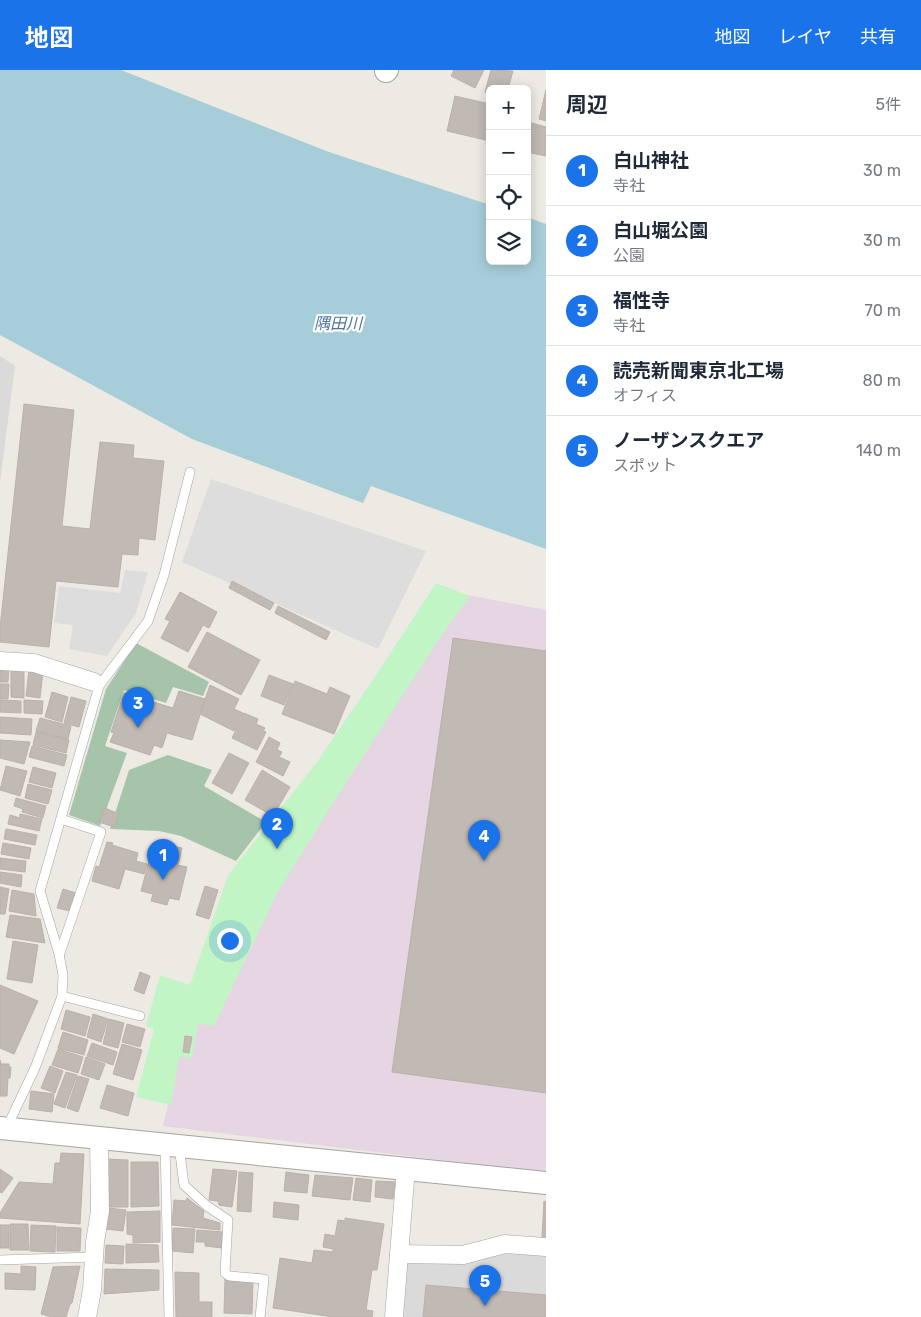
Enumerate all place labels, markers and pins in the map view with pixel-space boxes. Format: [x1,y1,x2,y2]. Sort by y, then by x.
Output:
pin: 3 [122,687,154,728]
pin: 2 [261,808,293,849]
pin: 4 [468,820,500,861]
pin: 1 [147,839,179,880]
pin: 5 [469,1265,501,1306]

